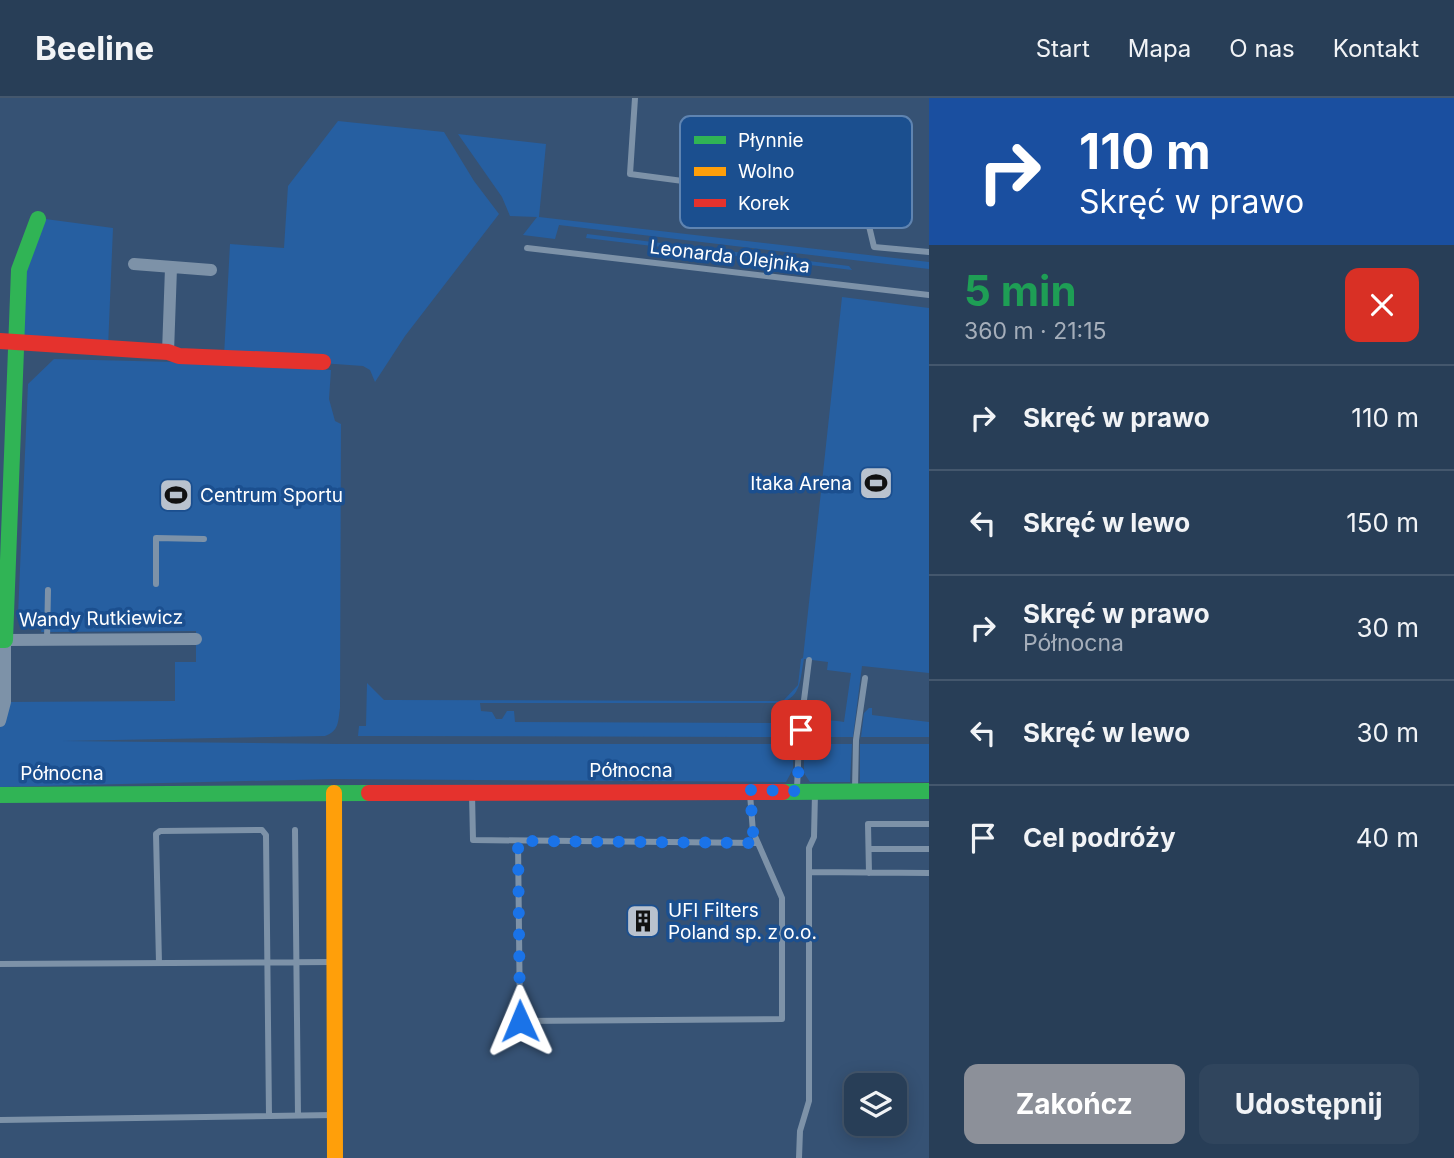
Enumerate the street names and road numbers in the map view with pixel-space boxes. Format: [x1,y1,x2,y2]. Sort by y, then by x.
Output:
street label: Leonarda Olejnika [648,235,811,278]
street label: Wandy Rutkiewicz [19,606,183,631]
street label: Północna [589,759,673,782]
street label: Północna [20,762,104,785]

